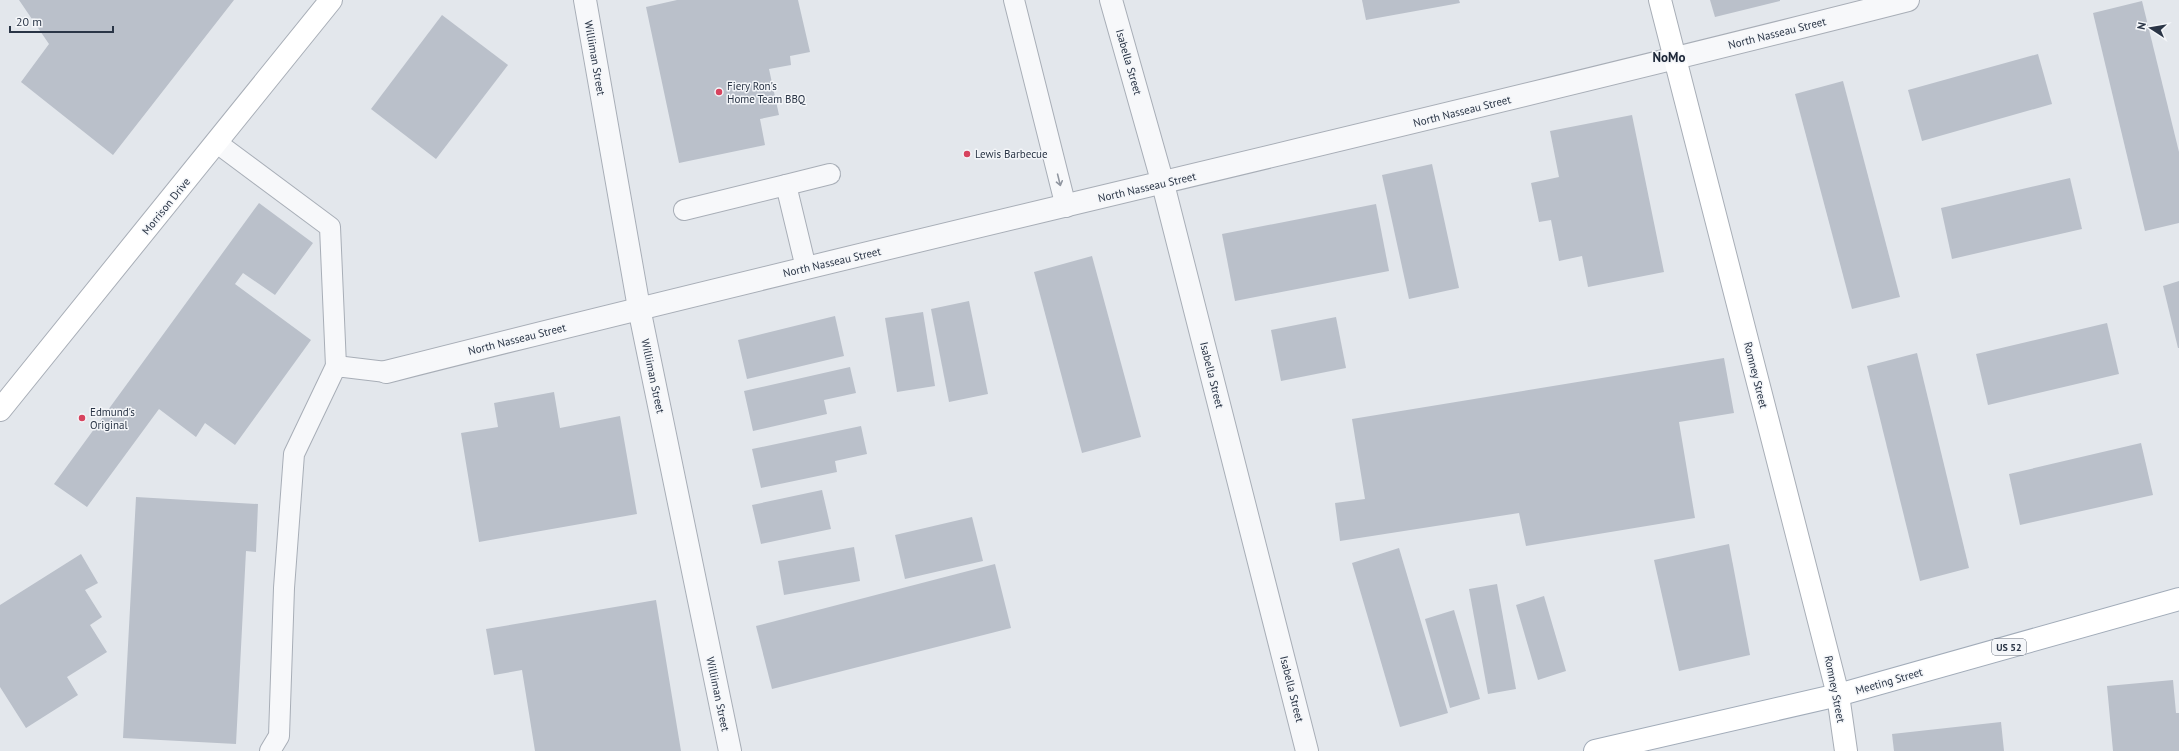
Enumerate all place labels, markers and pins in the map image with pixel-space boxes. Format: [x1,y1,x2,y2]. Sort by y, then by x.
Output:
place label: Fiery Ron's Home Team BBQ [727,79,806,106]
marker: Fiery Ron's Home Team BBQ [714,87,724,97]
place label: Lewis Barbecue [975,147,1048,161]
marker: Lewis Barbecue [962,149,972,159]
place label: Edmund's Original [90,405,135,432]
marker: Edmund's Original [77,413,87,423]

